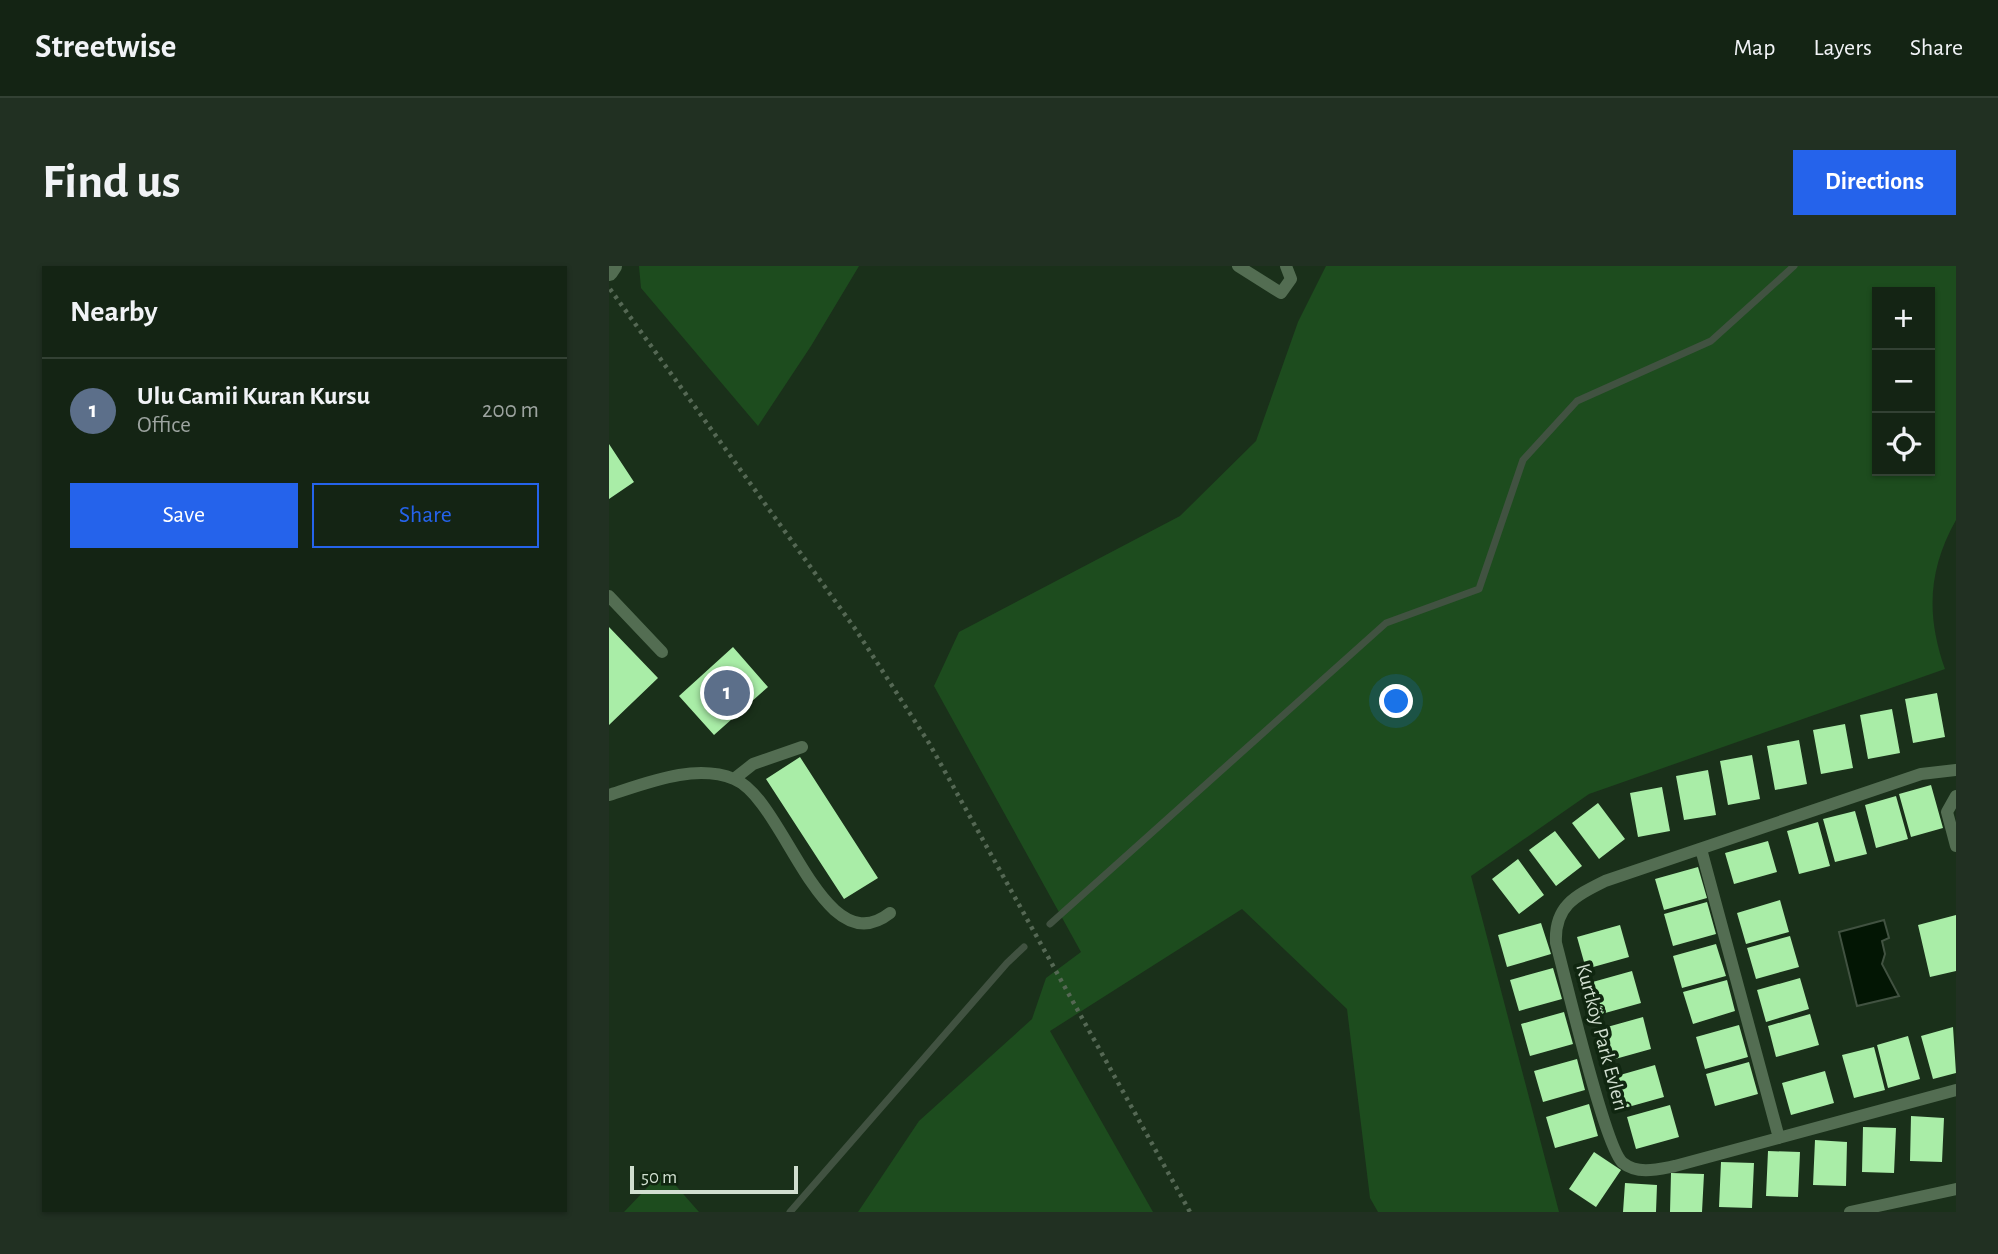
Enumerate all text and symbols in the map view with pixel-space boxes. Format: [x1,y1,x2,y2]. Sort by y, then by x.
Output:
text: Streetwise [35,31,176,64]
text: Map [1733,36,1775,60]
text: Layers [1813,36,1872,60]
text: Share [1910,36,1963,60]
button: Directions [1793,150,1956,215]
text: Find us [42,158,181,207]
map controls [1872,287,1935,476]
button: + [1872,287,1935,350]
text: Nearby [70,297,158,327]
button: − [1872,350,1935,413]
text: Ulu Camii Kuran Kursu [137,383,370,409]
text: 1 [89,399,97,422]
text: 200 m [482,399,539,422]
button: locate [1872,413,1935,476]
text: Office [137,414,191,437]
button: Save [70,483,298,548]
button: Share [312,483,539,548]
pin: 1 [704,667,750,719]
your location [1379,684,1413,718]
street label: Kurtköy Park Evleri [1572,961,1632,1113]
scale bar [630,1163,798,1195]
text: 50 m [641,1168,677,1187]

